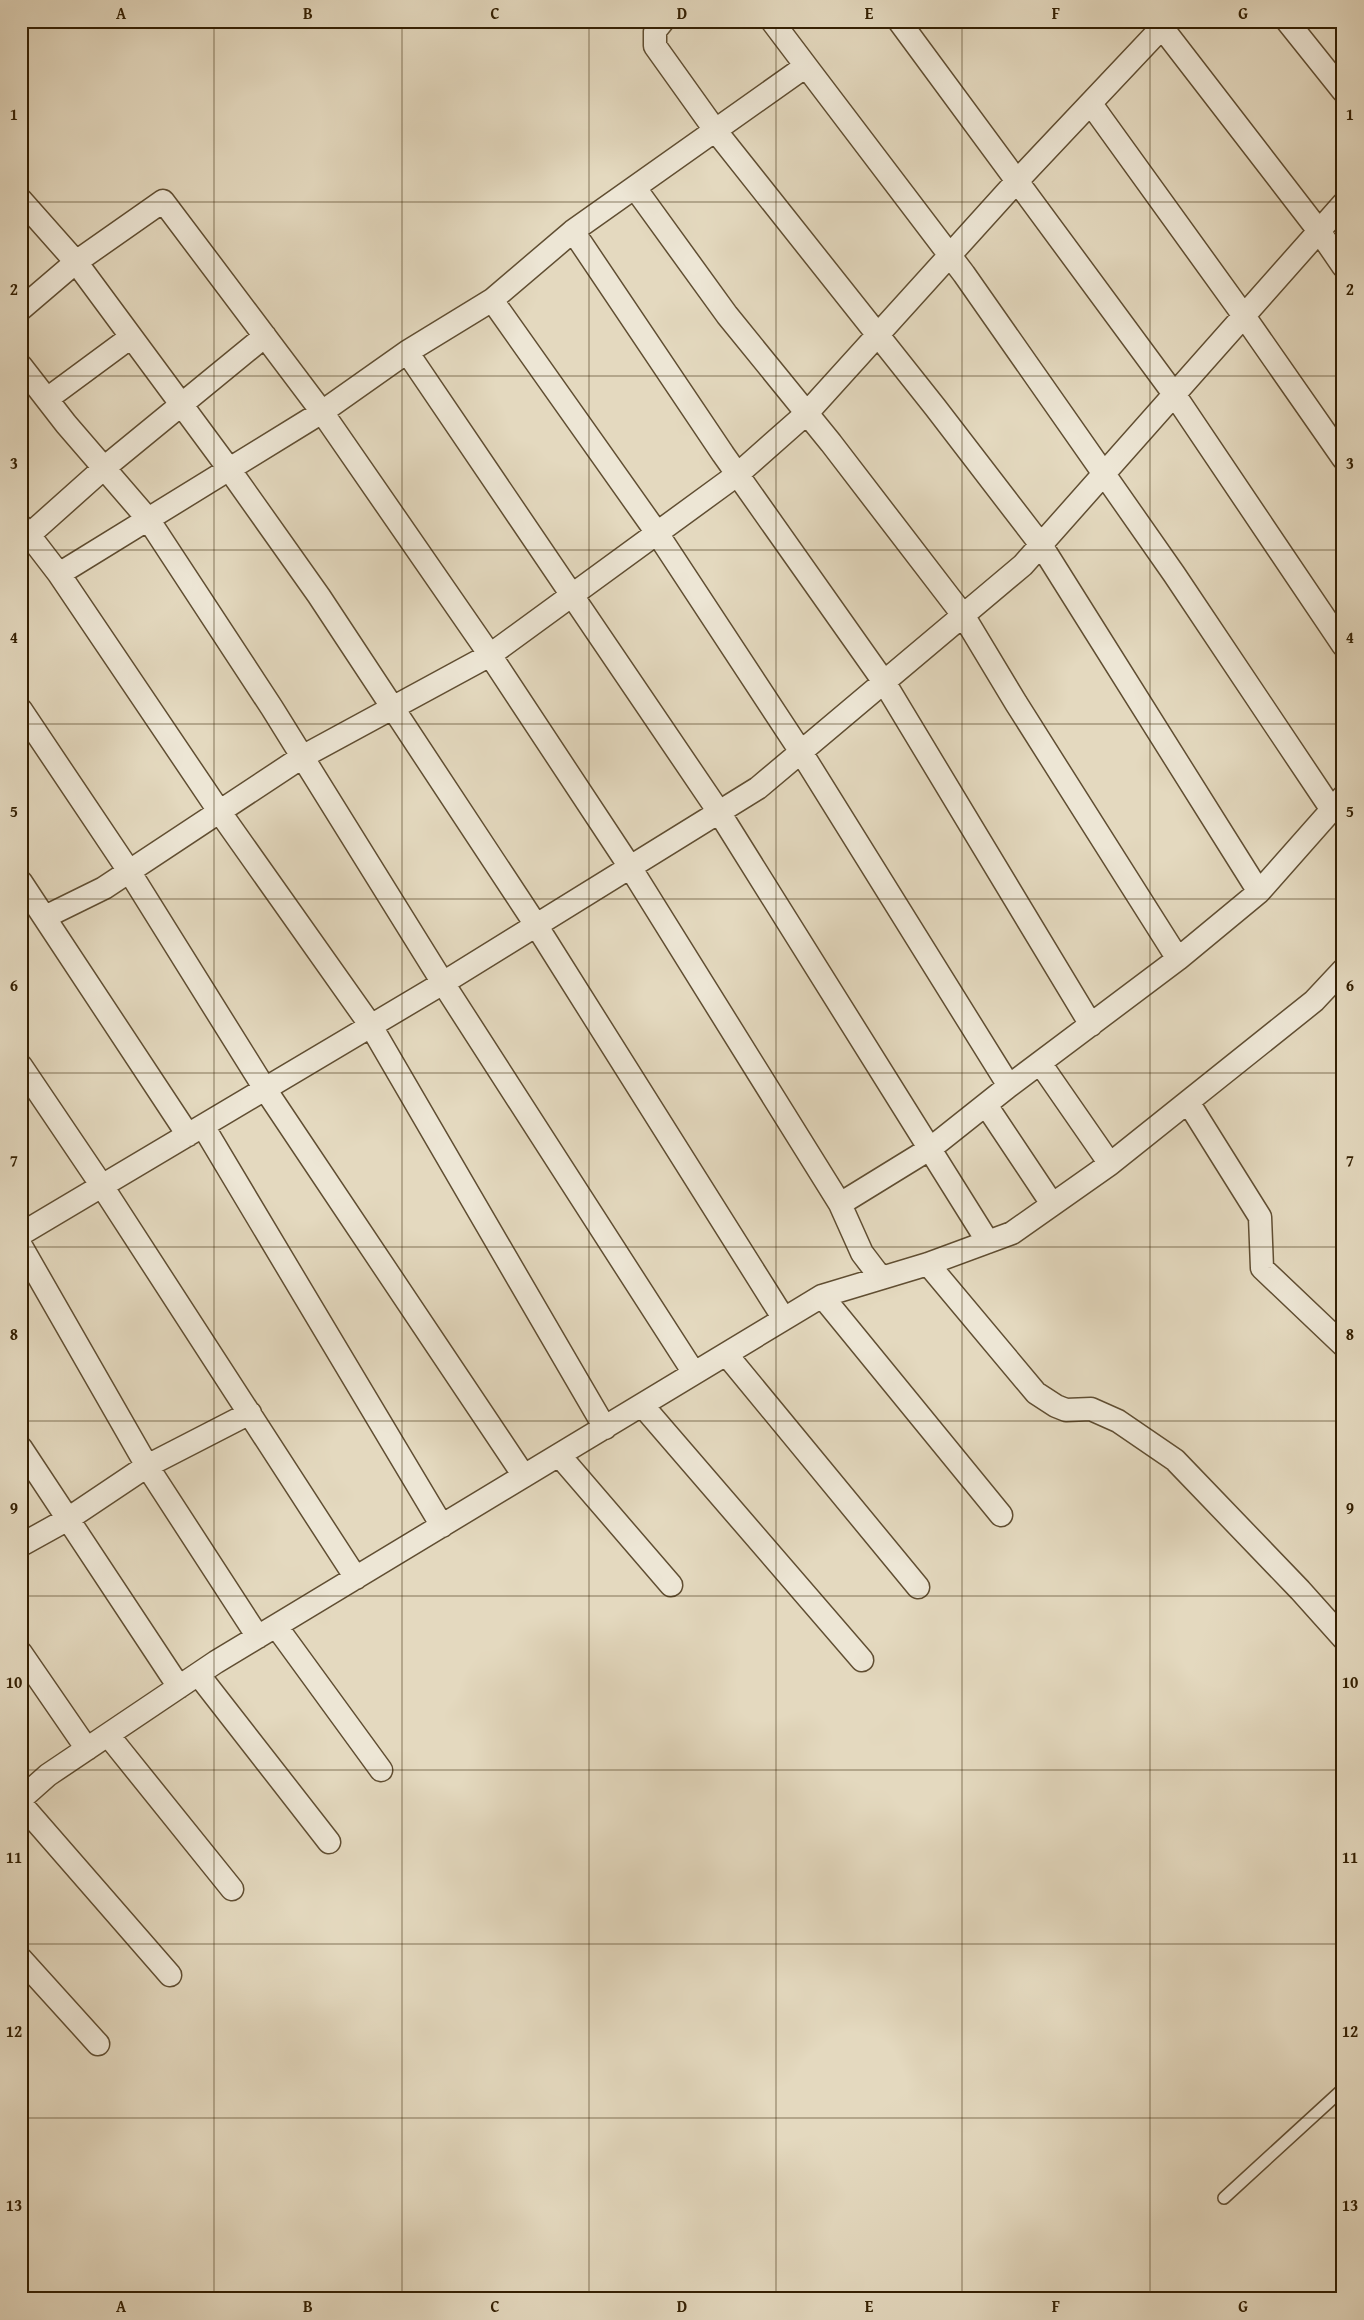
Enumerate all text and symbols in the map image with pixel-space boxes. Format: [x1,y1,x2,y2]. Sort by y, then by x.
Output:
text: A [116,1,127,25]
text: B [303,1,313,25]
text: C [490,1,500,25]
text: D [677,1,687,25]
text: E [865,1,874,25]
text: F [1052,1,1060,25]
text: G [1238,1,1248,25]
text: 1 [10,102,18,126]
text: 1 [1346,102,1354,126]
text: 2 [10,277,18,301]
text: 2 [1346,277,1354,301]
text: 3 [10,451,18,475]
text: 3 [1346,451,1354,475]
text: 4 [10,625,18,649]
text: 4 [1346,625,1354,649]
text: 5 [10,799,18,823]
text: 5 [1346,799,1354,823]
text: 6 [10,973,18,997]
text: 6 [1346,973,1354,997]
text: 7 [10,1148,18,1172]
text: 7 [1346,1148,1354,1172]
text: 8 [10,1322,18,1346]
text: 8 [1346,1322,1354,1346]
text: 9 [10,1496,18,1520]
text: 9 [1346,1496,1354,1520]
text: 10 [6,1670,22,1694]
text: 10 [1342,1670,1358,1694]
text: 11 [6,1845,22,1869]
text: 11 [1342,1845,1358,1869]
text: 12 [6,2019,22,2043]
text: 12 [1342,2019,1358,2043]
text: 13 [6,2193,22,2217]
text: 13 [1342,2193,1358,2217]
text: A [116,2294,127,2318]
text: B [303,2294,313,2318]
text: C [490,2294,500,2318]
text: D [677,2294,687,2318]
text: E [865,2294,874,2318]
text: F [1052,2294,1060,2318]
text: G [1238,2294,1248,2318]

